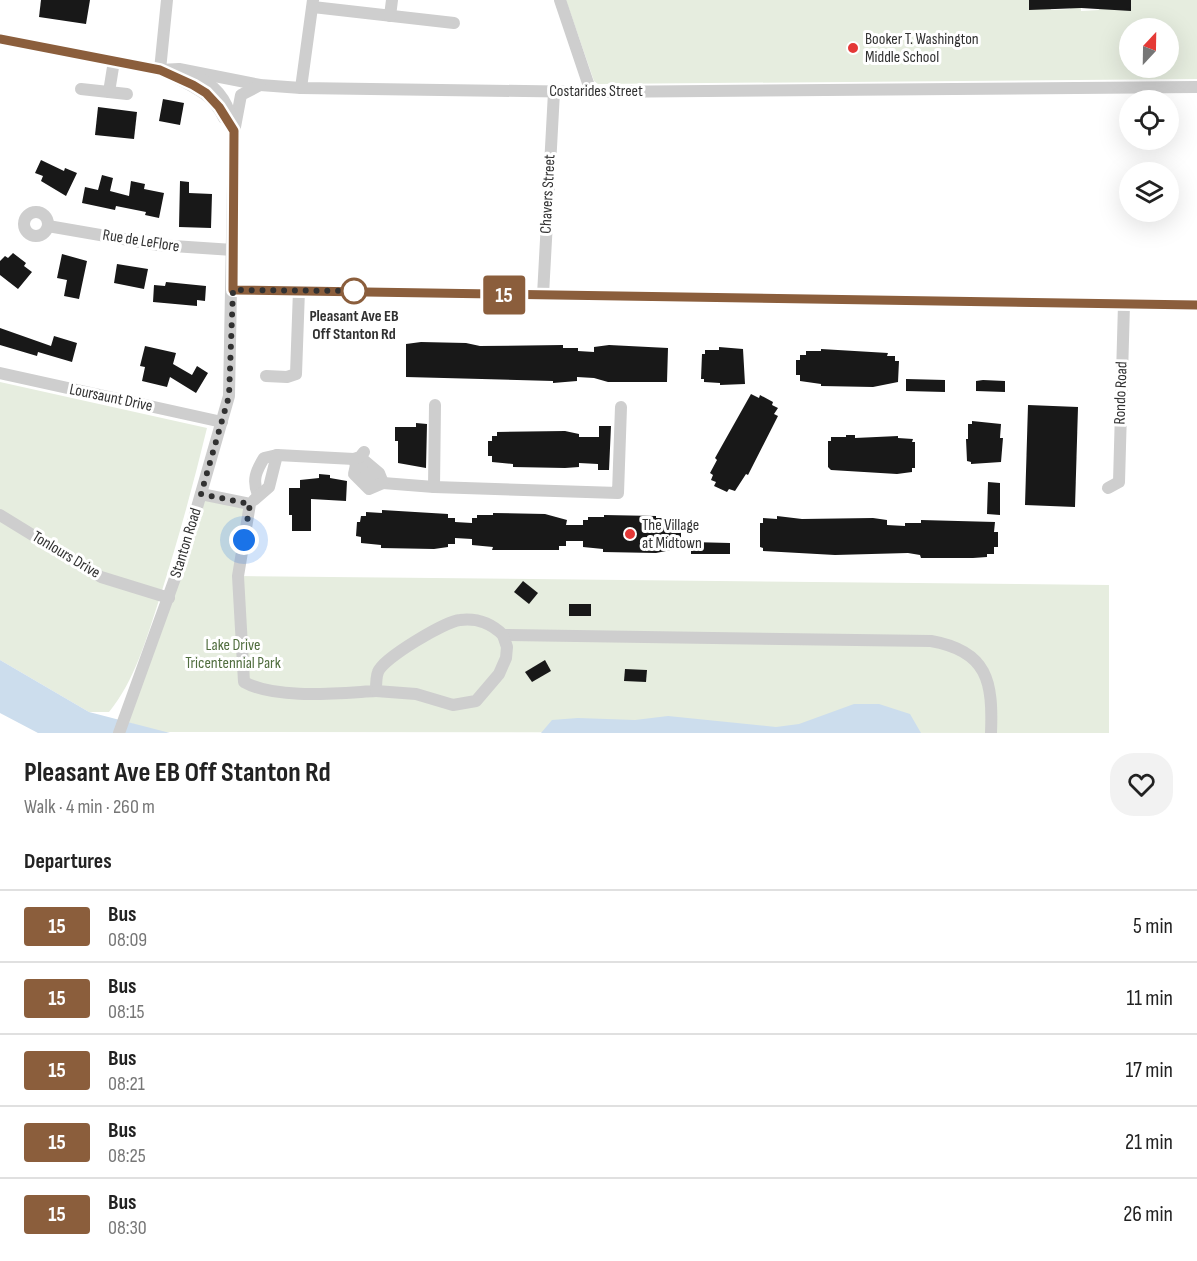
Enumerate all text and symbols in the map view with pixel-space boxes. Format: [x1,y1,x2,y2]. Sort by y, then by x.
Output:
north arrow [1119,18,1179,78]
map controls [1119,18,1179,222]
place label: Booker T. Washington Middle School [865,30,979,67]
marker: Booker T. Washington Middle School [846,41,860,55]
street label: Costarides Street [549,82,643,101]
button: locate [1119,90,1179,150]
street label: Chavers Street [536,154,560,234]
button: layers [1119,162,1179,222]
street label: Rue de LeFlore [101,226,181,256]
line badge: 15 [477,276,531,314]
marker: Pleasant Ave EB Off Stanton Rd [341,278,367,304]
text: 15 [495,283,513,308]
place label: Pleasant Ave EB Off Stanton Rd [309,307,399,344]
street label: Rondo Road [1110,361,1132,425]
street label: Loursaunt Drive [68,380,154,416]
street label: Stanton Road [166,506,206,580]
place label: The Village at Midtown [642,516,702,553]
your location [229,525,259,555]
street label: Tonlours Drive [29,527,103,583]
marker: The Village at Midtown [623,527,637,541]
park label: Lake Drive Tricentennial Park [185,636,281,673]
button: heart [1110,753,1173,816]
text: Pleasant Ave EB Off Stanton Rd [24,756,331,789]
text: Walk · 4 min · 260 m [24,795,155,819]
text: Departures [24,848,112,875]
text: Bus [108,901,137,928]
text: 5 min [1133,913,1173,940]
text: 15 [48,914,66,939]
text: 08:09 [108,928,147,952]
text: Bus [108,973,137,1000]
text: 11 min [1126,985,1173,1012]
text: 15 [48,986,66,1011]
text: 08:15 [108,1000,144,1024]
text: Bus [108,1045,137,1072]
text: 17 min [1125,1057,1173,1084]
text: 15 [48,1058,66,1083]
text: 08:21 [108,1072,145,1096]
text: Bus [108,1117,137,1144]
text: 21 min [1125,1129,1173,1156]
text: 15 [48,1130,66,1155]
text: 08:25 [108,1144,146,1168]
text: Bus [108,1189,137,1216]
text: 26 min [1123,1201,1173,1228]
text: 15 [48,1202,66,1227]
text: 08:30 [108,1216,147,1240]

